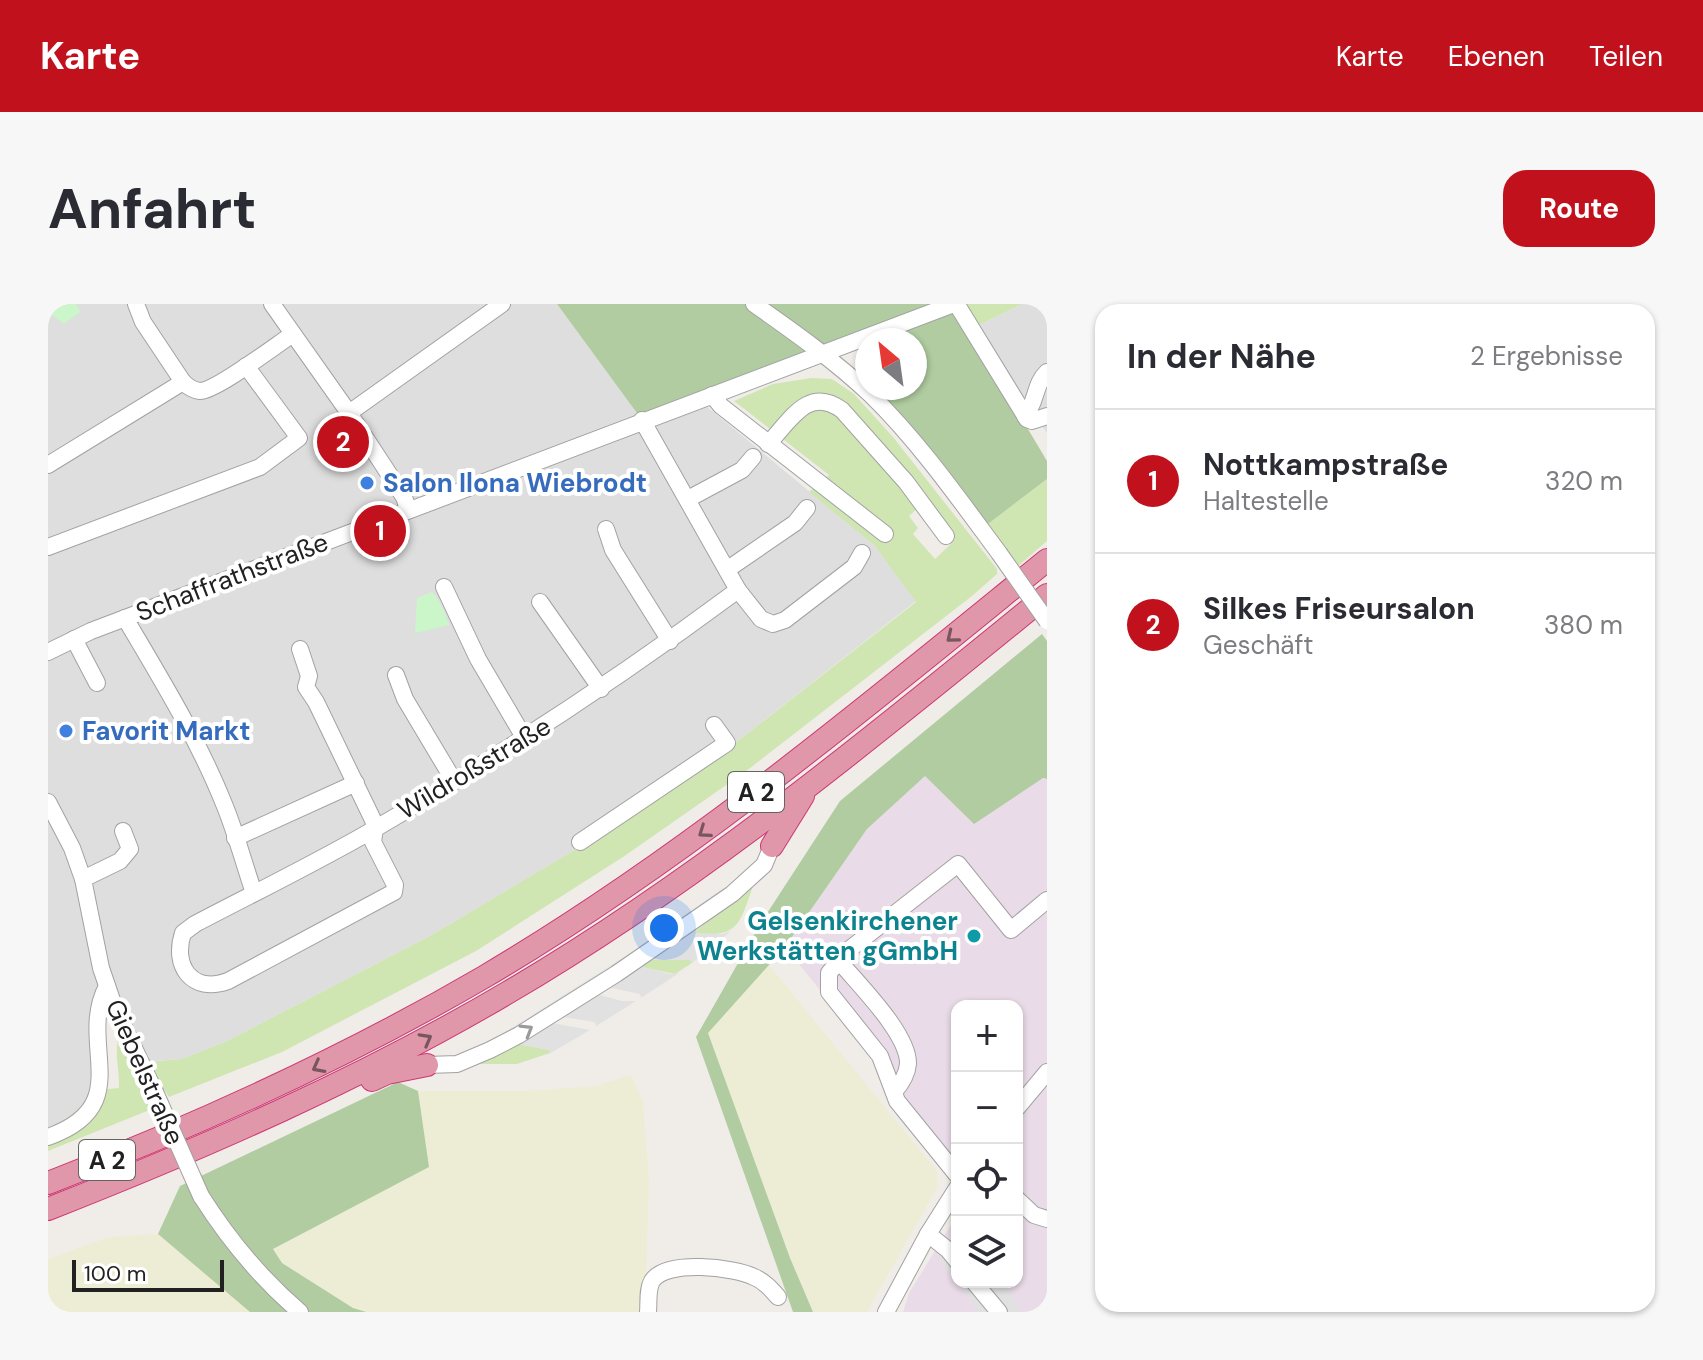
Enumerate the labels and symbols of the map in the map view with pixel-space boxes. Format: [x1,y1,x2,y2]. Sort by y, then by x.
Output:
north arrow [855,328,927,400]
pin: 2 [317,412,369,472]
place label: Salon Ilona Wiebrodt [383,466,647,500]
marker: Salon Ilona Wiebrodt [358,474,376,492]
pin: 1 [354,501,406,561]
street label: Schaffrathstraße [131,525,333,629]
one-way arrow [946,627,961,641]
street label: Wildroßstraße [391,709,557,827]
place label: Favorit Markt [82,714,250,748]
marker: Favorit Markt [57,722,75,740]
road number: A 2 [728,772,784,812]
one-way arrow [698,822,712,837]
place label: Gelsenkirchener Werkstätten gGmbH [697,904,958,968]
your location [644,908,684,948]
marker: Gelsenkirchener Werkstätten gGmbH [965,927,983,945]
street label: Giebelstraße [98,994,192,1150]
one-way arrow [518,1024,533,1040]
one-way arrow [418,1033,433,1048]
one-way arrow [311,1057,326,1072]
road number: A 2 [79,1140,135,1180]
scale bar [72,1256,224,1292]

